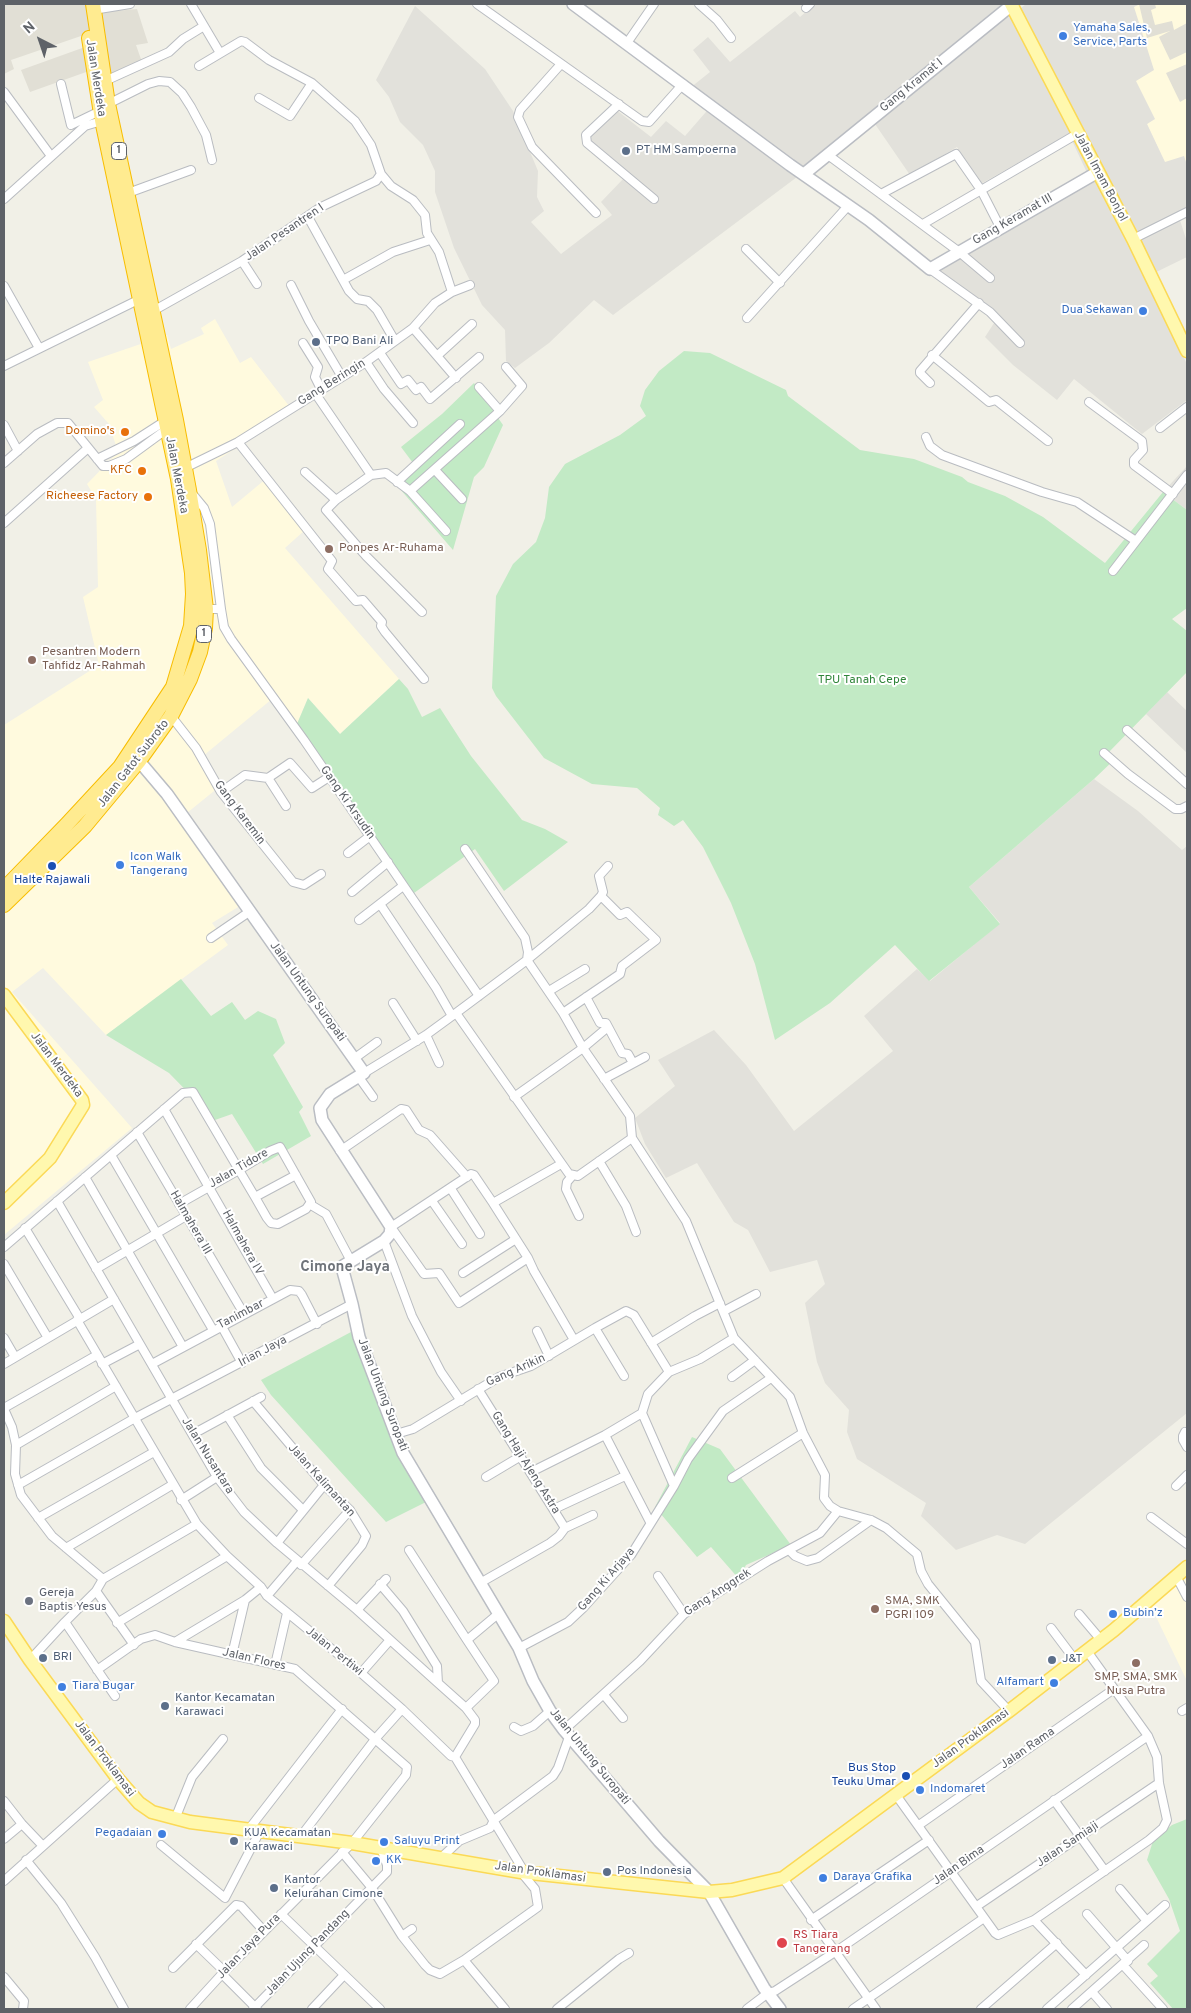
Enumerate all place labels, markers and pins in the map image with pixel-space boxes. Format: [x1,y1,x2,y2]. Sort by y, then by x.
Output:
place label: Yamaha Sales, Service, Parts [1073,22,1150,50]
marker: Yamaha Sales, Service, Parts [1057,30,1069,42]
place label: PT HM Sampoerna [636,144,736,158]
marker: PT HM Sampoerna [620,145,632,157]
place label: Dua Sekawan [1061,304,1133,318]
marker: Dua Sekawan [1137,305,1149,317]
place label: TPQ Bani Ali [326,335,393,349]
marker: TPQ Bani Ali [310,336,322,348]
place label: Domino's [65,425,115,439]
marker: Domino's [119,426,131,438]
place label: KFC [110,464,132,478]
marker: KFC [136,465,148,477]
place label: Richeese Factory [46,490,138,504]
marker: Richeese Factory [142,491,154,503]
place label: Ponpes Ar-Ruhama [339,542,444,556]
marker: Ponpes Ar-Ruhama [323,543,335,555]
place label: Pesantren Modern Tahfidz Ar-Rahmah [42,646,146,674]
marker: Pesantren Modern Tahfidz Ar-Rahmah [26,654,38,666]
place label: Icon Walk Tangerang [130,851,187,879]
marker: Icon Walk Tangerang [114,859,126,871]
marker: Halte Rajawali [46,860,58,872]
place label: Halte Rajawali [14,874,90,888]
place label: Gereja Baptis Yesus [39,1587,107,1615]
marker: Gereja Baptis Yesus [23,1595,35,1607]
place label: SMA, SMK PGRI 109 [885,1595,940,1623]
marker: SMA, SMK PGRI 109 [869,1603,881,1615]
place label: Bubin’z [1123,1607,1163,1621]
marker: Bubin’z [1107,1608,1119,1620]
place label: BRI [53,1651,72,1665]
marker: BRI [37,1652,49,1664]
place label: J&T [1062,1653,1082,1667]
marker: J&T [1046,1654,1058,1666]
marker: SMP, SMA, SMK Nusa Putra [1130,1657,1142,1669]
place label: SMP, SMA, SMK Nusa Putra [1094,1671,1178,1699]
place label: Alfamart [996,1676,1044,1690]
marker: Alfamart [1048,1677,1060,1689]
place label: Tiara Bugar [72,1680,135,1694]
marker: Tiara Bugar [56,1681,68,1693]
place label: Kantor Kecamatan Karawaci [175,1692,275,1720]
marker: Kantor Kecamatan Karawaci [159,1700,171,1712]
place label: Bus Stop Teuku Umar [831,1762,896,1790]
marker: Bus Stop Teuku Umar [900,1770,912,1782]
place label: Indomaret [930,1783,986,1797]
marker: Indomaret [914,1784,926,1796]
place label: Pegadaian [95,1827,152,1841]
place label: KUA Kecamatan Karawaci [244,1827,331,1855]
marker: Pegadaian [156,1828,168,1840]
marker: KUA Kecamatan Karawaci [228,1835,240,1847]
place label: Saluyu Print [394,1835,460,1849]
marker: Saluyu Print [378,1836,390,1848]
place label: KK [386,1854,402,1868]
marker: KK [370,1855,382,1867]
place label: Pos Indonesia [617,1865,692,1879]
marker: Pos Indonesia [601,1866,613,1878]
place label: Daraya Grafika [833,1871,912,1885]
marker: Daraya Grafika [817,1872,829,1884]
place label: Kantor Kelurahan Cimone [284,1874,383,1902]
marker: Kantor Kelurahan Cimone [268,1882,280,1894]
place label: RS Tiara Tangerang [793,1929,850,1957]
marker: RS Tiara Tangerang [775,1936,789,1950]

